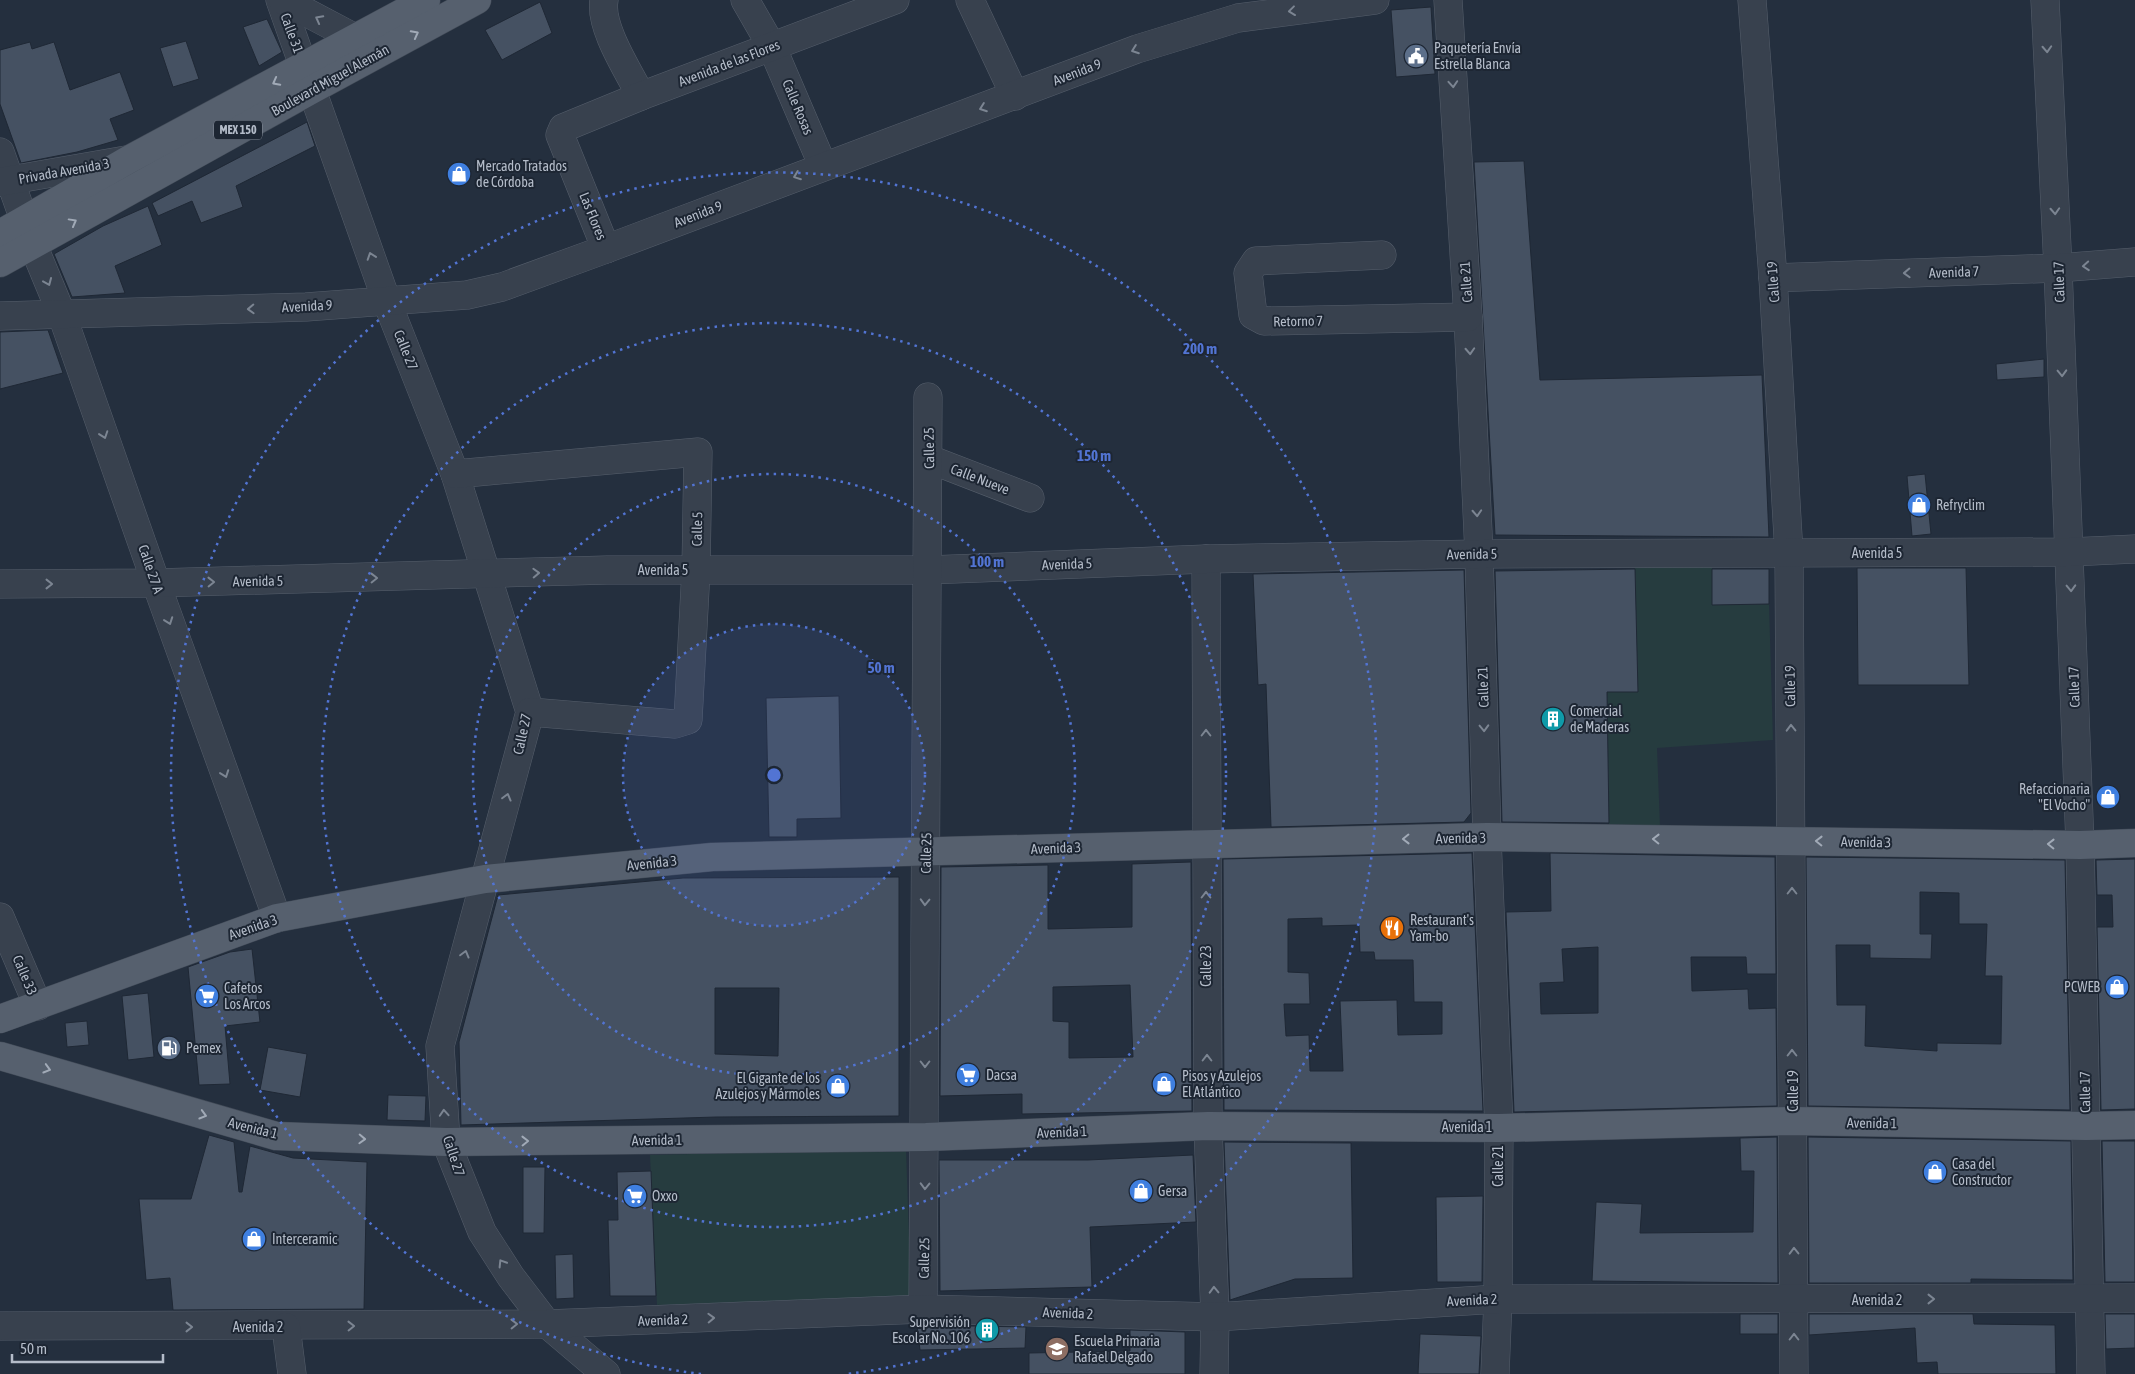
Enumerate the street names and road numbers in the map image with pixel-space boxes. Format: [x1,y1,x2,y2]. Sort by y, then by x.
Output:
street label: Calle 31 [277,11,307,55]
street label: Avenida de las Flores [676,36,782,90]
street label: Boulevard Miguel Alemán [268,41,392,119]
street label: Avenida 9 [1051,55,1103,89]
street label: Calle Rosas [779,77,817,137]
road number: MEX 150 [214,120,262,140]
street label: Privada Avenida 3 [17,155,111,187]
street label: Las Flores [576,190,610,242]
street label: Avenida 9 [672,197,724,231]
street label: Calle 21 [1457,261,1475,303]
street label: Calle 19 [1764,261,1782,303]
street label: Calle 17 [2050,261,2068,303]
street label: Avenida 7 [1928,263,1980,281]
street label: Avenida 9 [281,297,333,315]
street label: Retorno 7 [1273,313,1323,329]
street label: Calle 27 [391,328,421,372]
street label: Calle 25 [921,427,937,469]
street label: Calle Nueve [948,460,1012,498]
street label: Calle 5 [689,511,705,547]
street label: Calle 27 A [135,543,167,596]
street label: Avenida 5 [1852,545,1902,561]
street label: Avenida 5 [1447,546,1497,562]
street label: Avenida 5 [1041,555,1093,573]
street label: Avenida 5 [638,562,688,578]
street label: Avenida 5 [233,573,283,589]
street label: Calle 19 [1782,665,1798,707]
street label: Calle 21 [1474,666,1492,708]
street label: Calle 17 [2065,666,2083,708]
street label: Calle 27 [510,712,534,756]
street label: Avenida 3 [1436,830,1486,846]
street label: Calle 25 [918,832,934,874]
street label: Avenida 3 [1841,834,1891,850]
street label: Avenida 3 [1030,839,1082,857]
street label: Avenida 3 [626,852,678,874]
street label: Avenida 3 [227,911,279,943]
street label: Calle 23 [1198,945,1214,987]
street label: Calle 33 [10,953,40,997]
street label: Calle 19 [1785,1070,1801,1112]
street label: Calle 17 [2077,1071,2093,1113]
street label: Avenida 1 [227,1114,279,1142]
street label: Avenida 1 [1847,1115,1897,1131]
street label: Avenida 1 [1442,1119,1492,1135]
street label: Avenida 1 [1036,1123,1088,1141]
street label: Avenida 1 [632,1132,682,1148]
street label: Calle 27 [440,1134,468,1178]
street label: Calle 21 [1490,1145,1506,1187]
street label: Calle 25 [916,1237,932,1279]
street label: Avenida 2 [1446,1291,1498,1309]
street label: Avenida 2 [1852,1292,1902,1308]
street label: Avenida 2 [1042,1304,1094,1322]
street label: Avenida 2 [637,1311,689,1329]
street label: Avenida 2 [233,1319,283,1335]

